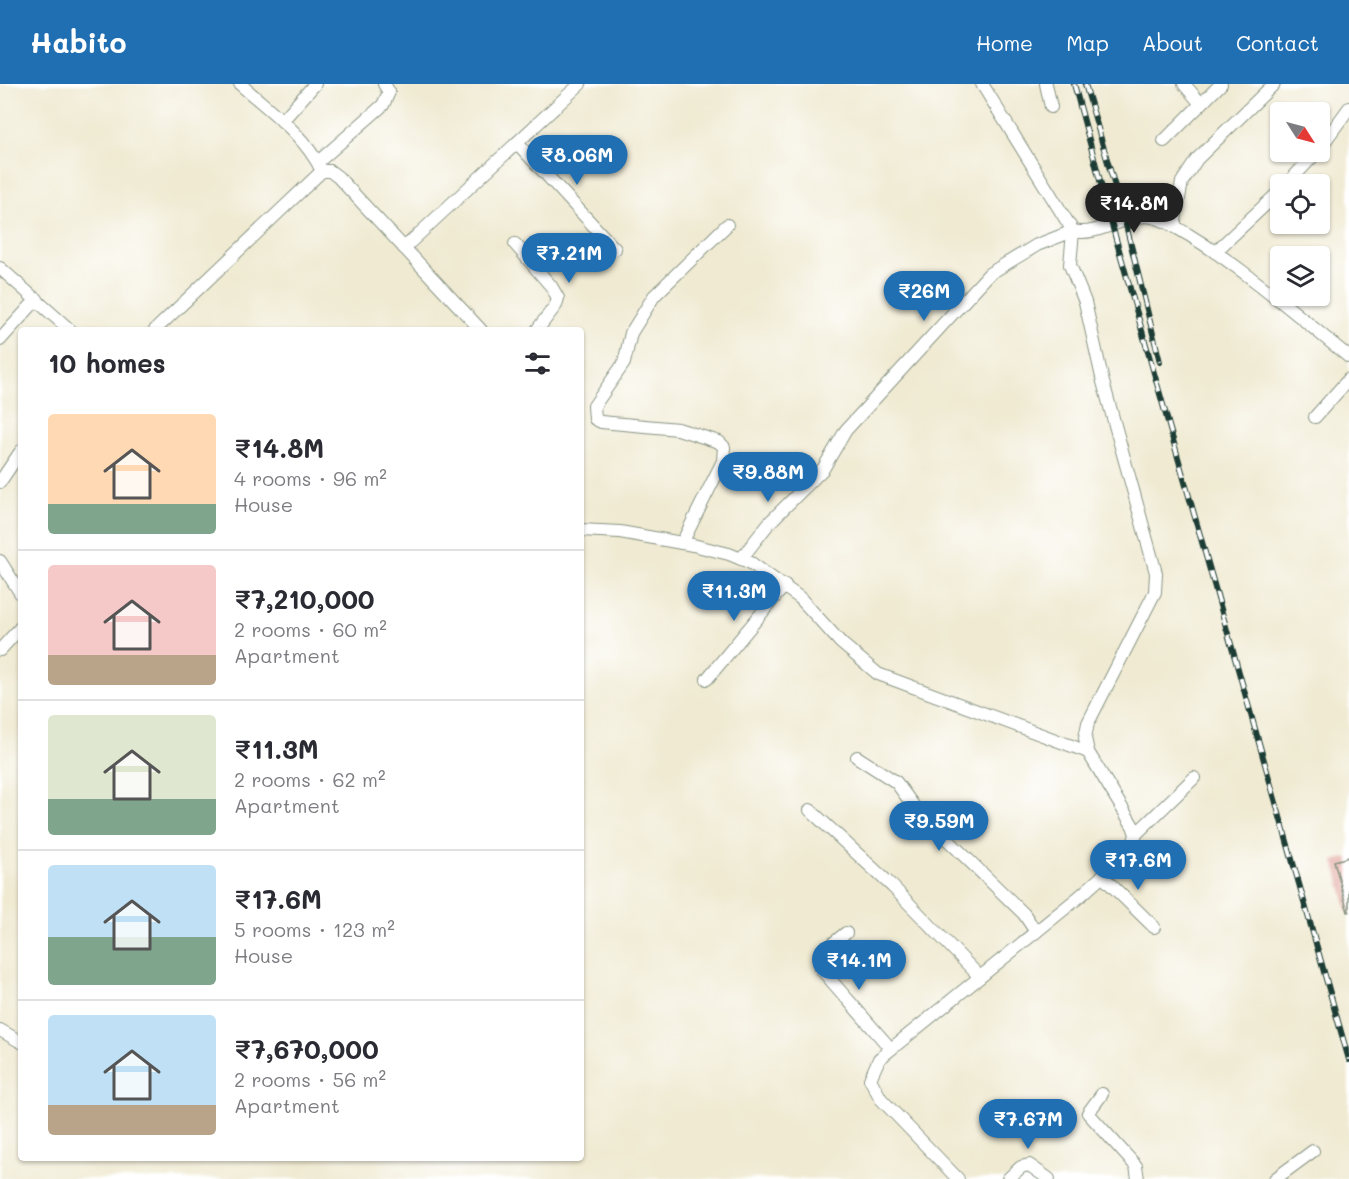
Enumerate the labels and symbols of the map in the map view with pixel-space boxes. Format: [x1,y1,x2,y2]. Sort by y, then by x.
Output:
north arrow [1270,102,1330,162]
pin: ₹8.06M [528,135,626,186]
pin: ₹14.8M [1085,183,1183,234]
pin: ₹7.21M [520,233,618,284]
pin: ₹26M [888,271,960,322]
pin: ₹9.88M [719,452,817,503]
pin: ₹11.3M [685,571,783,622]
pin: ₹9.59M [890,801,988,852]
pin: ₹17.6M [1089,840,1187,891]
pin: ₹14.1M [810,940,908,991]
pin: ₹7.67M [979,1099,1077,1150]

